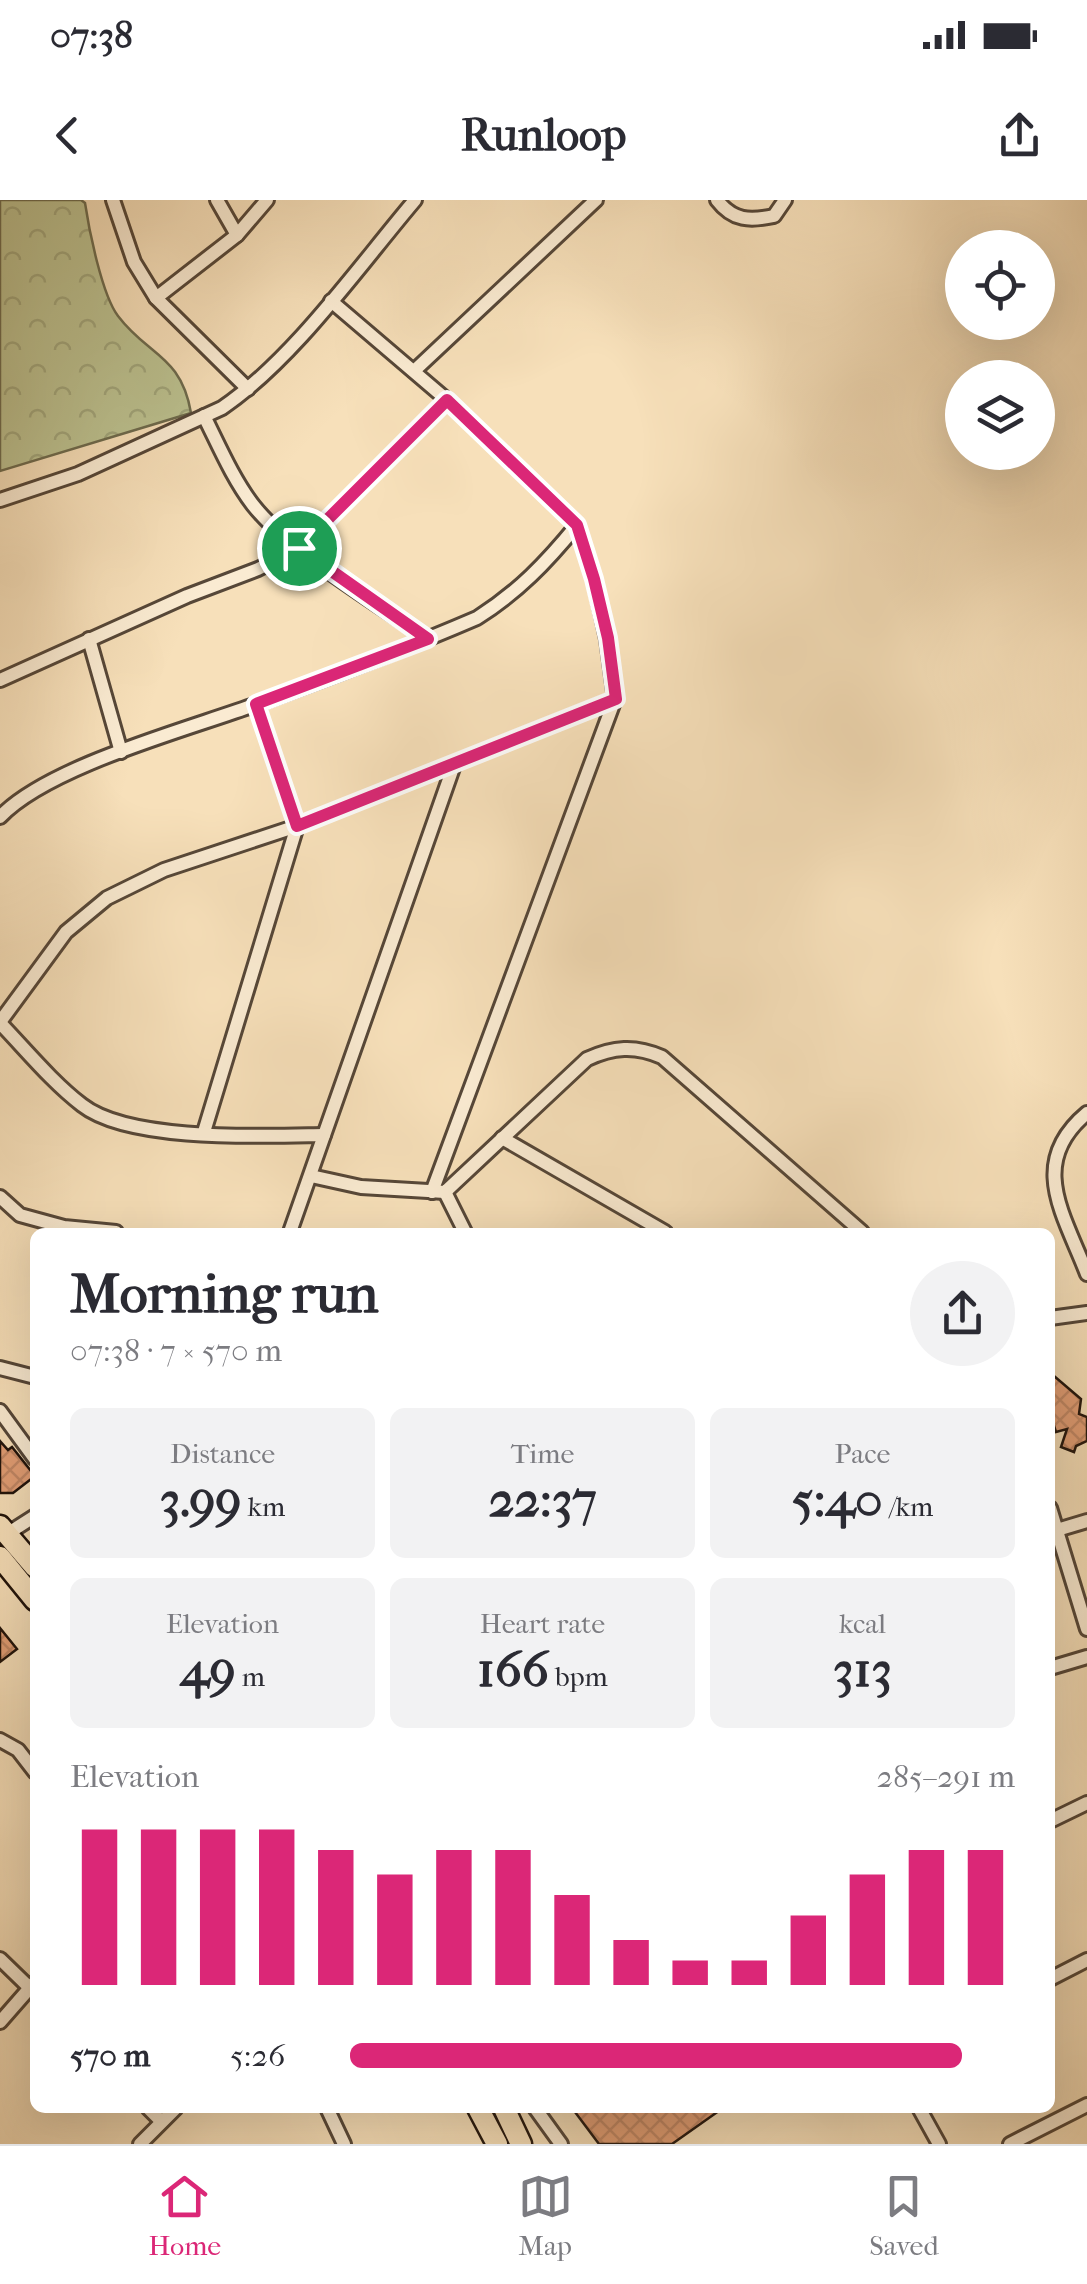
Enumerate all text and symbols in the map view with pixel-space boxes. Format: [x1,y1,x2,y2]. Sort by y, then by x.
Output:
text: 07:38 [50,13,133,58]
icon: back [40,108,95,163]
icon: share [992,108,1047,163]
text: Runloop [461,109,626,162]
map controls [945,230,1055,470]
button: locate [945,230,1055,340]
button: layers [945,360,1055,470]
pin [257,506,342,591]
icon: arrive [272,521,327,576]
button: share [910,1261,1015,1366]
text: Morning run [70,1262,378,1326]
text: 07:38 · 7 × 570 m [70,1332,282,1369]
text: Distance [170,1437,275,1470]
text: Time [511,1437,574,1470]
text: Pace [835,1437,890,1470]
text: 3.99 [160,1470,242,1529]
text: 22:37 [488,1470,597,1529]
text: 5:40 [792,1470,883,1529]
text: km [242,1490,285,1523]
text: /km [883,1490,933,1523]
text: Elevation [166,1607,279,1640]
text: Heart rate [480,1607,605,1640]
text: kcal [839,1607,886,1640]
text: 49 [180,1640,236,1699]
text: 166 [477,1640,549,1699]
text: 313 [833,1640,892,1699]
text: m [236,1660,265,1693]
text: bpm [549,1660,608,1693]
text: Elevation [70,1758,199,1795]
text: 285–291 m [877,1758,1015,1795]
text: 570 m [70,2037,150,2074]
text: 5:26 [230,2037,285,2074]
tab: Home [148,2169,221,2262]
tab: Map [518,2169,573,2262]
tab: Saved [869,2169,939,2262]

